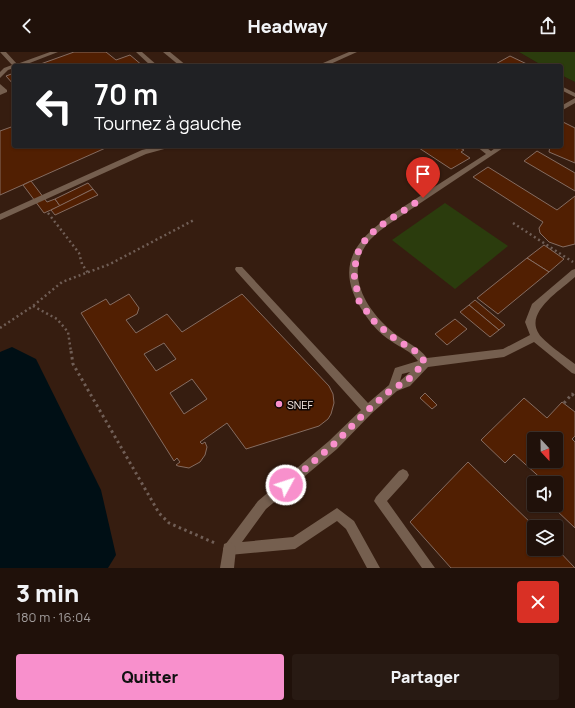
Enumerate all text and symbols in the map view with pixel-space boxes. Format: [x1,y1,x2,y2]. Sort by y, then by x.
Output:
text: Headway [247,14,328,38]
icon: back [16,15,38,37]
icon: share [537,15,559,37]
text: 70 m [94,75,158,113]
icon: left [28,80,80,132]
text: Tournez à gauche [94,111,242,135]
pin [406,157,440,198]
icon: arrive [412,163,434,185]
place label: SNEF [287,397,314,412]
marker: SNEF [274,399,284,409]
north arrow [527,432,563,468]
map controls [527,432,563,556]
position arrow [265,464,307,506]
button: sound [527,476,563,512]
button: layers [527,520,563,556]
text: 3 min [16,576,79,609]
button: close [517,581,559,623]
text: 180 m · 16:04 [16,608,91,626]
button: Quitter [16,654,284,700]
button: Partager [292,654,559,700]

